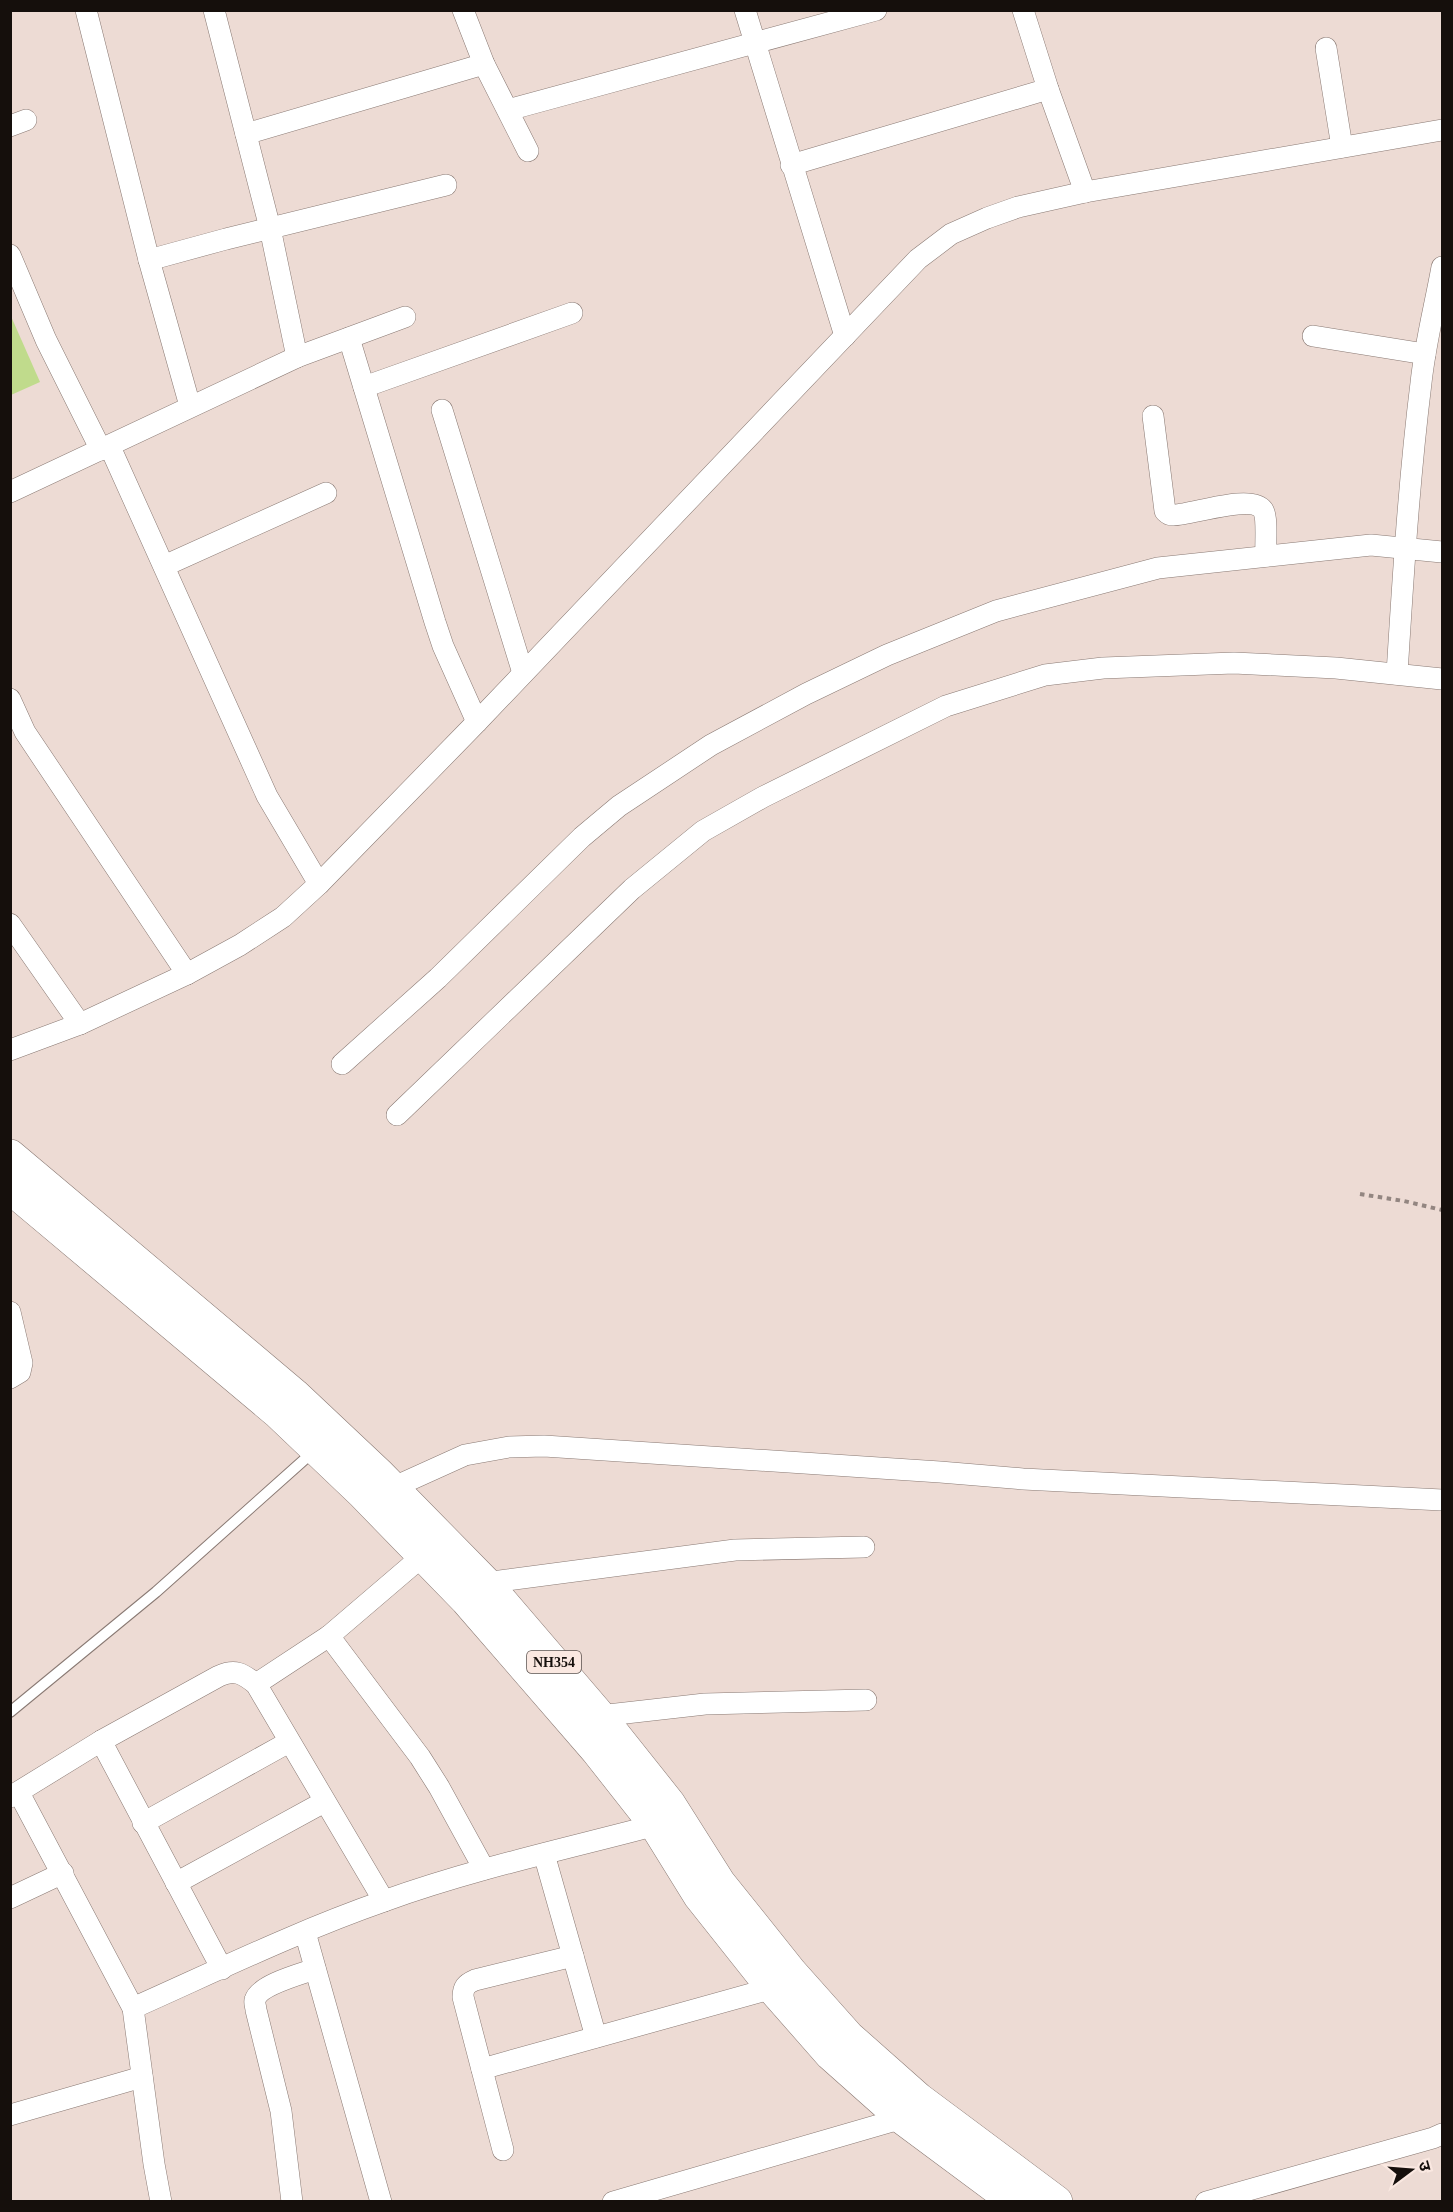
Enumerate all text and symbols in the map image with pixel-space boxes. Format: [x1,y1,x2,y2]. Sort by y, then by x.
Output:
road number: NH354 [527,1651,581,1673]
north arrow [1381,2140,1441,2200]
text: उ [1415,2159,1435,2173]

